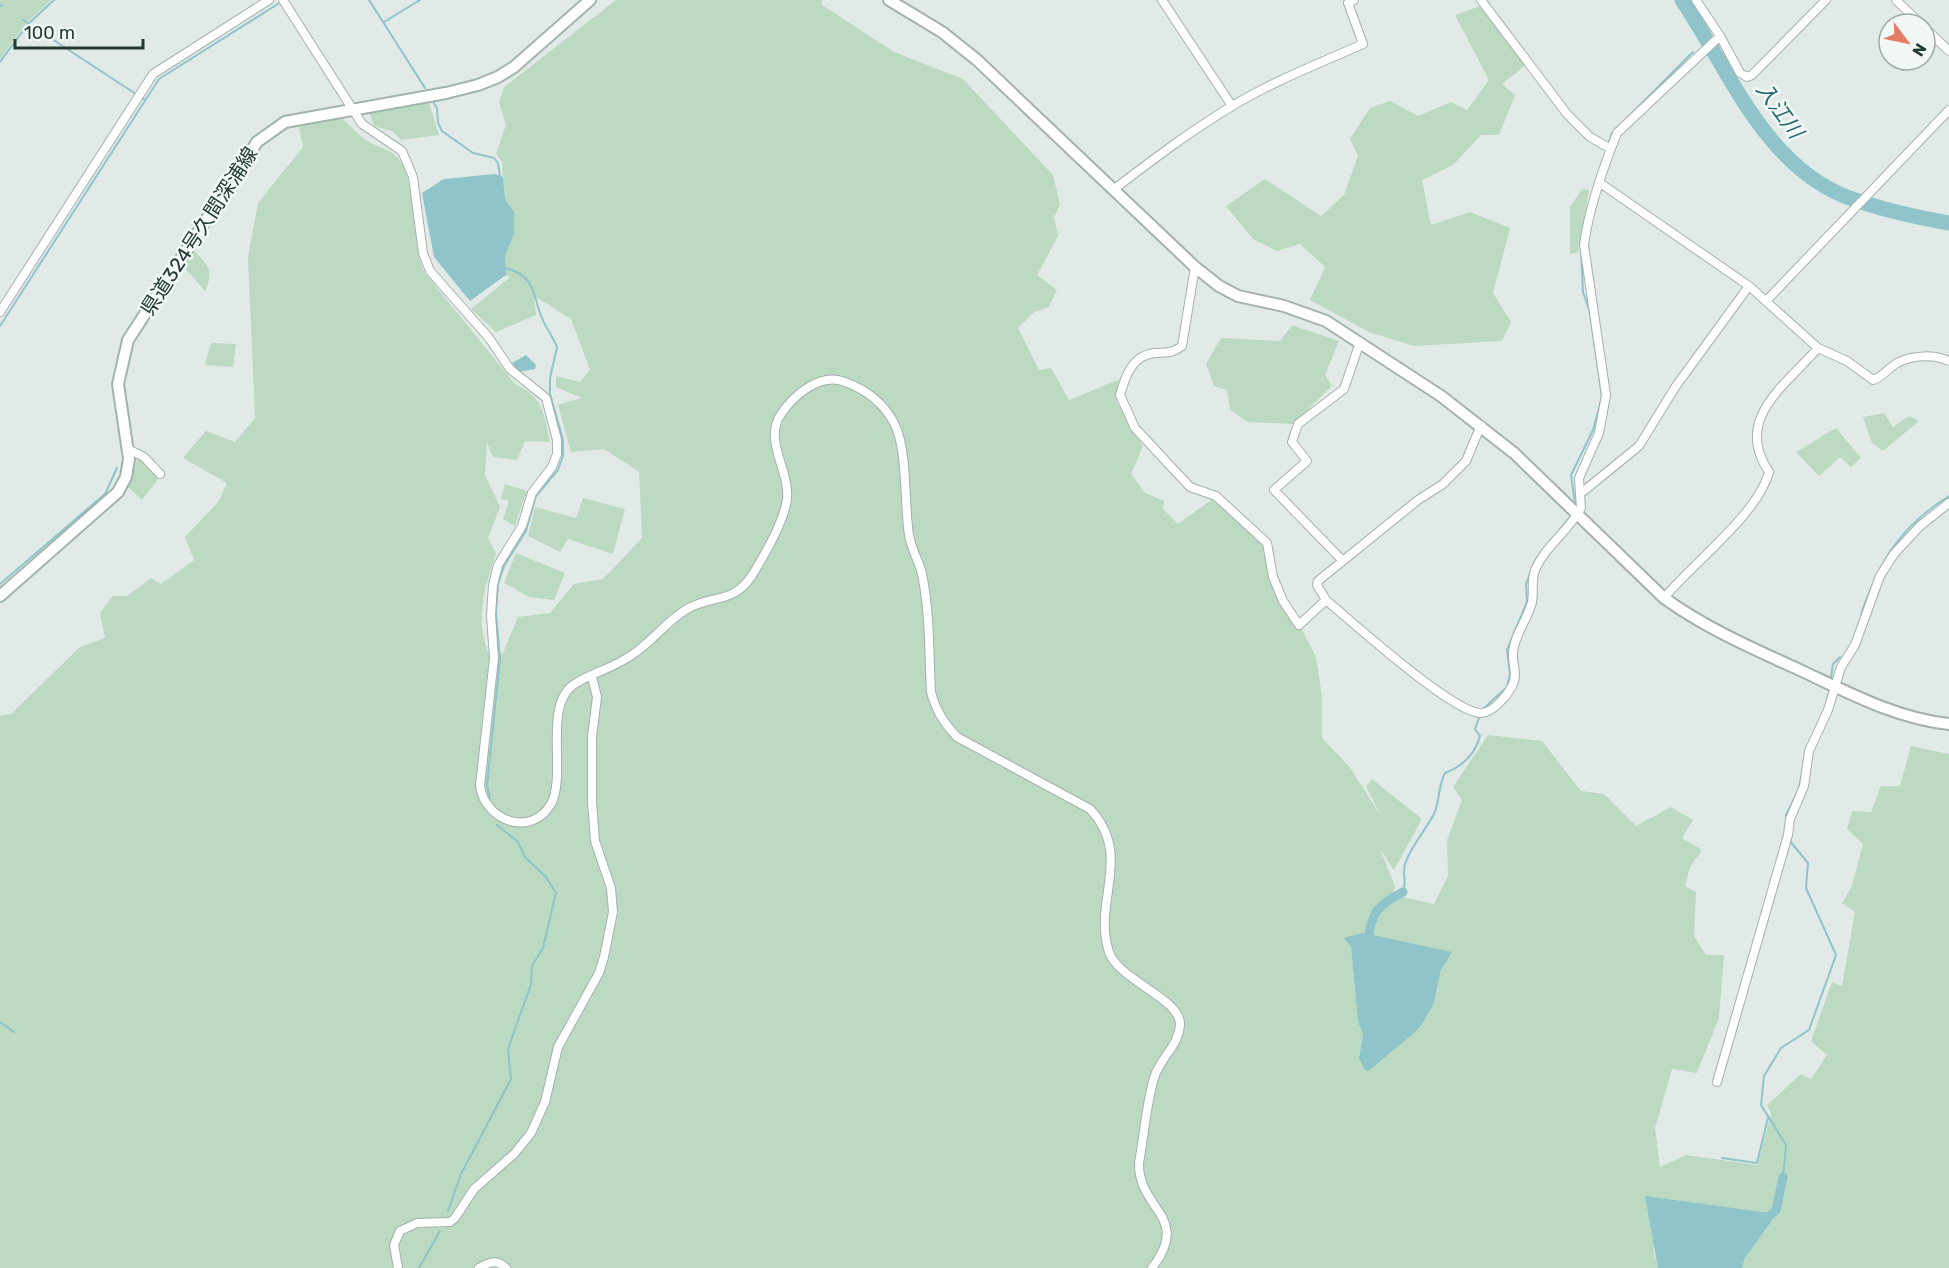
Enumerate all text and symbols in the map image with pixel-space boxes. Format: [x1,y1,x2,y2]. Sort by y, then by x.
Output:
scale bar [15,12,142,50]
north arrow [1877,12,1937,72]
text: 100 m [24,22,75,44]
text: N [1908,40,1930,60]
water label: 入江川 [1751,77,1810,144]
street label: 県道324号久間深浦線 [136,142,262,320]

